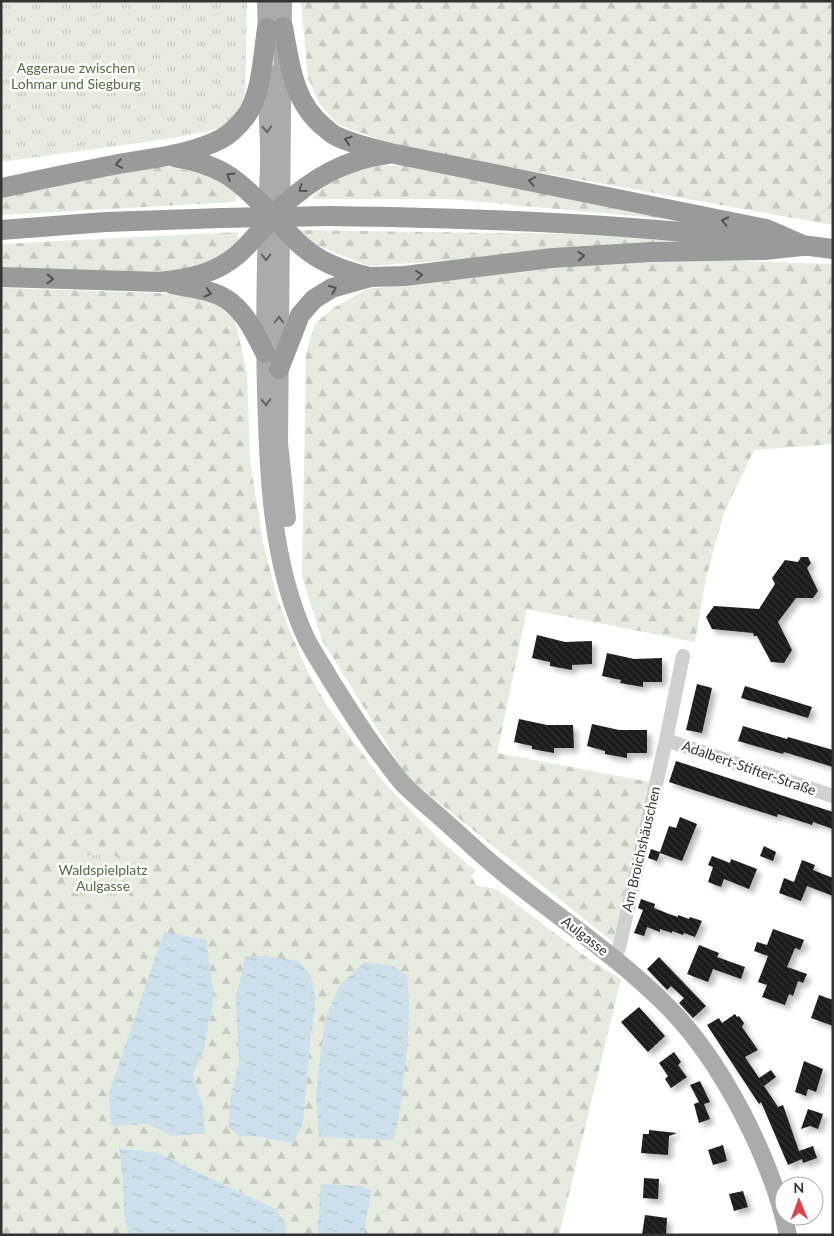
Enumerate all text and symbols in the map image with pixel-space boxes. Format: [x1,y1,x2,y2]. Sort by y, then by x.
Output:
park label: Aggeraue zwischen Lohmar und Siegburg [11,59,141,92]
one-way arrow [262,125,273,133]
one-way arrow [344,136,352,146]
one-way arrow [114,158,123,168]
one-way arrow [226,173,235,183]
one-way arrow [527,176,536,187]
one-way arrow [299,184,308,192]
one-way arrow [721,216,730,227]
one-way arrow [577,251,585,262]
one-way arrow [261,254,271,262]
one-way arrow [415,270,423,281]
one-way arrow [46,274,54,284]
one-way arrow [328,284,337,295]
one-way arrow [203,287,211,297]
one-way arrow [274,316,284,324]
one-way arrow [261,398,272,406]
street label: Adalbert-Stifter-Straße [680,737,818,798]
street label: Am Broichshäuschen [618,784,663,913]
park label: Waldspielplatz Aulgasse [58,861,148,894]
street label: Aulgasse [559,912,612,959]
north arrow [774,1176,824,1226]
text: N [793,1179,804,1196]

